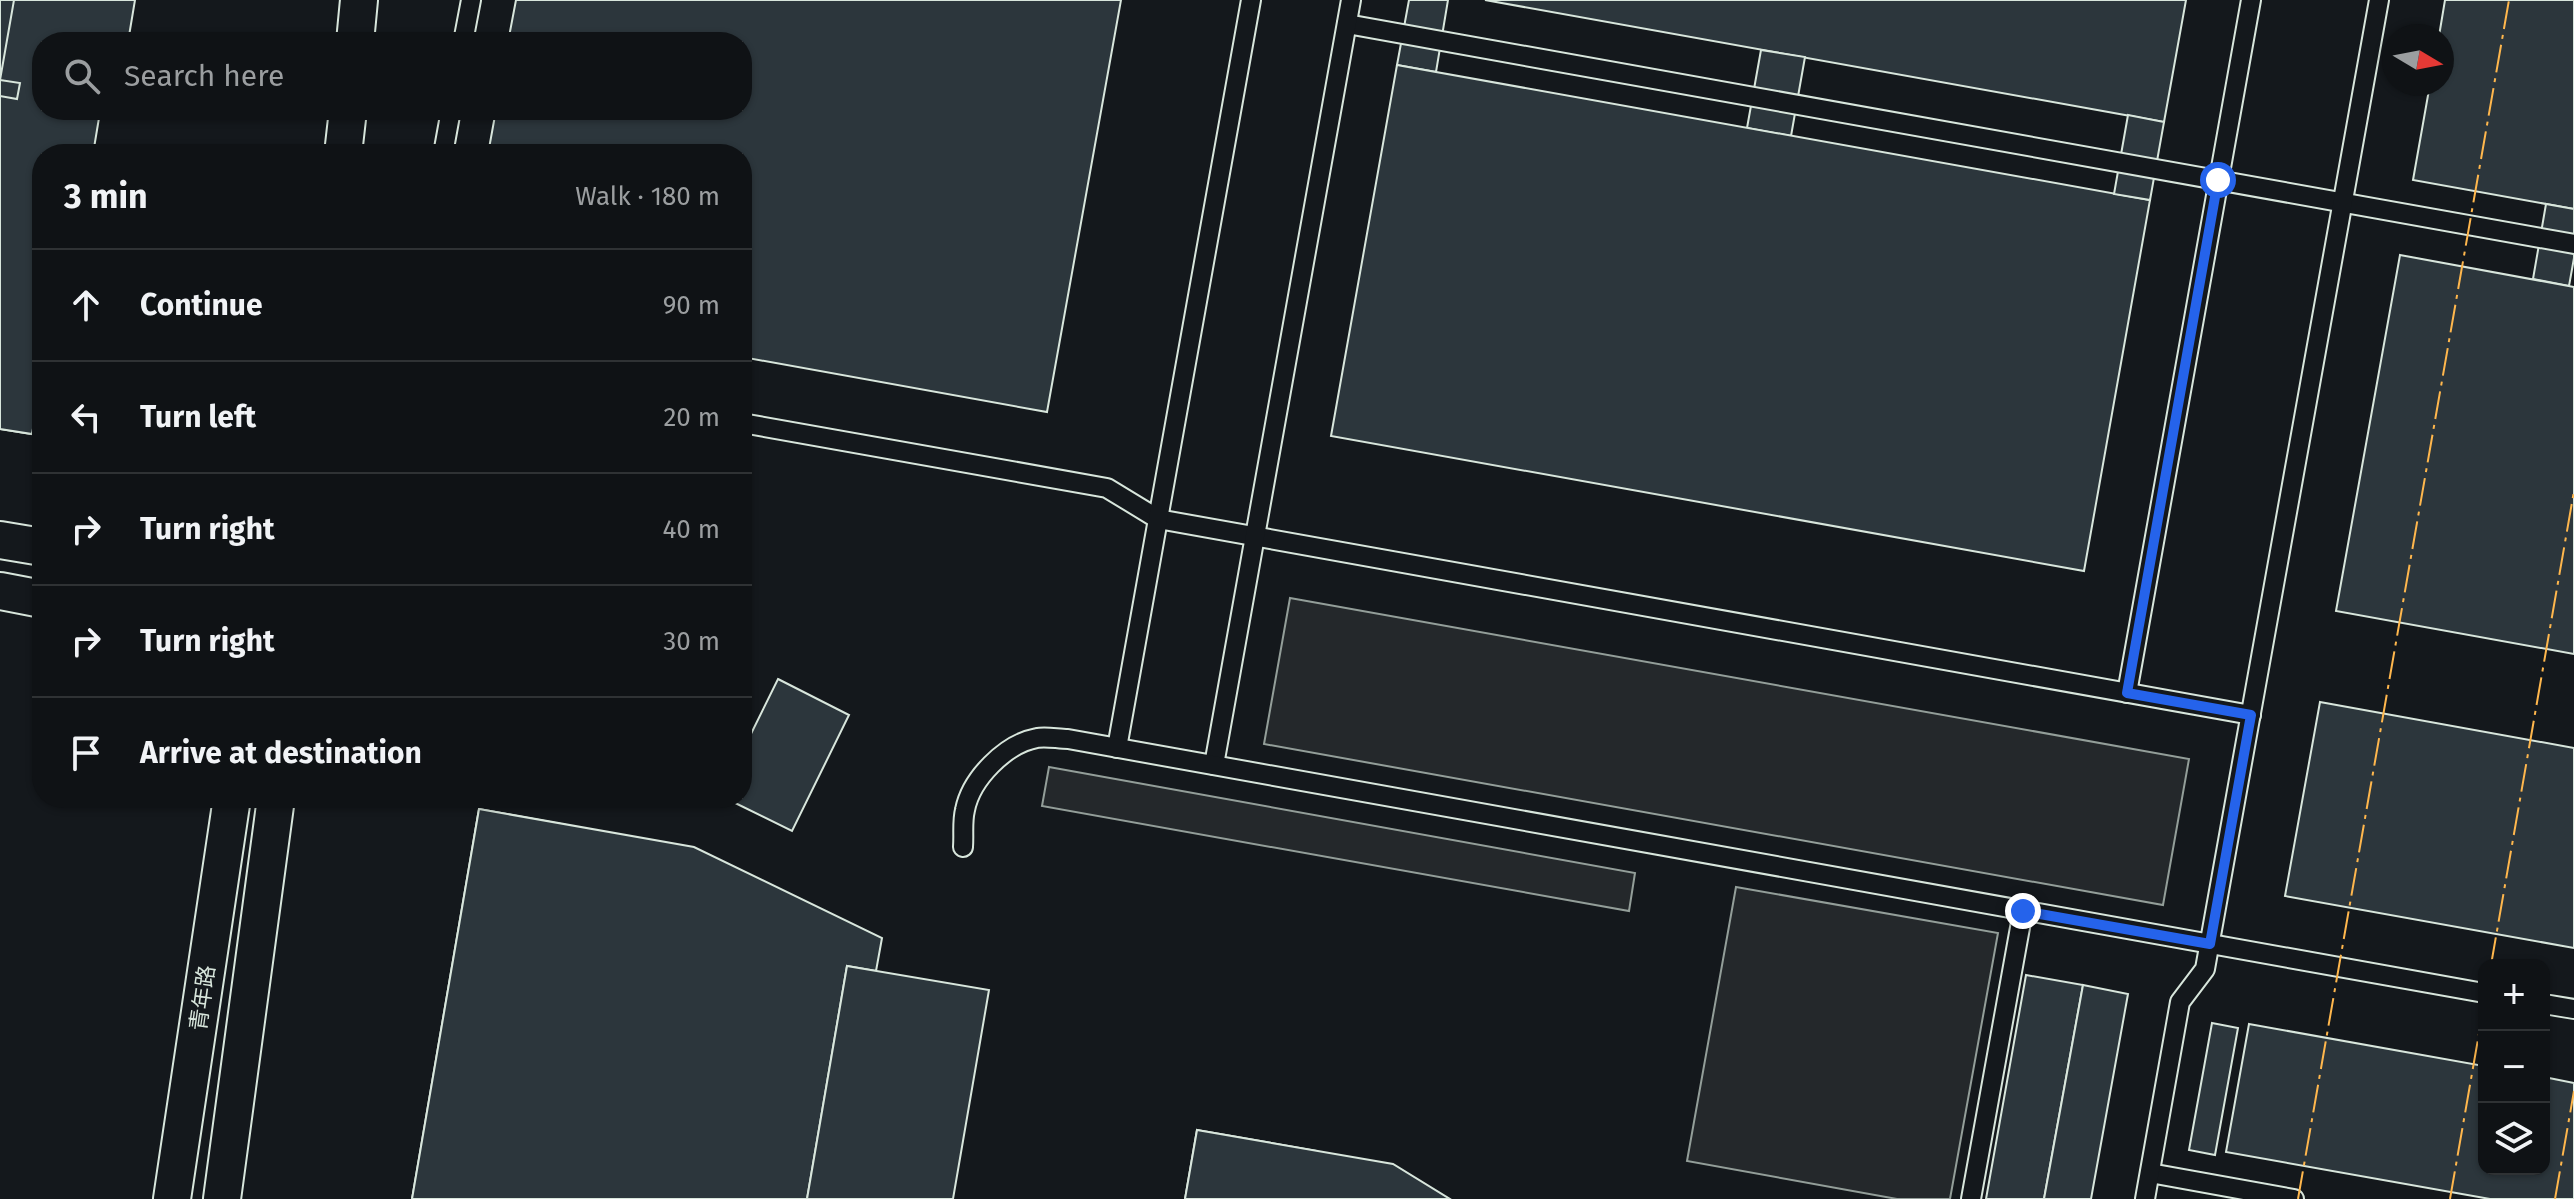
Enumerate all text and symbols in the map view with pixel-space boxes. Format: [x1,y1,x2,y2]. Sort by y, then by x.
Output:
north arrow [2382,24,2454,96]
search box [32,32,752,120]
icon: search [60,54,104,98]
text: Search here [124,58,284,94]
route start [2200,162,2236,198]
text: 3 min [64,176,148,217]
text: Walk · 180 m [575,181,720,212]
icon: ahead [64,283,108,327]
text: Continue [140,287,263,323]
text: 90 m [663,290,720,321]
icon: left [64,395,108,439]
text: Turn left [140,399,256,435]
text: 20 m [663,402,720,433]
icon: right [64,507,108,551]
text: Turn right [140,511,275,547]
text: 40 m [662,514,720,545]
icon: right [64,619,108,663]
text: Turn right [140,623,275,659]
text: 30 m [663,626,720,657]
icon: arrive [64,731,108,775]
text: Arrive at destination [140,735,422,771]
route end [2005,893,2041,929]
map controls [2478,959,2550,1175]
button: + [2478,959,2550,1031]
street label: 青年路 [185,964,220,1033]
button: − [2478,1031,2550,1103]
button: layers [2478,1103,2550,1175]

